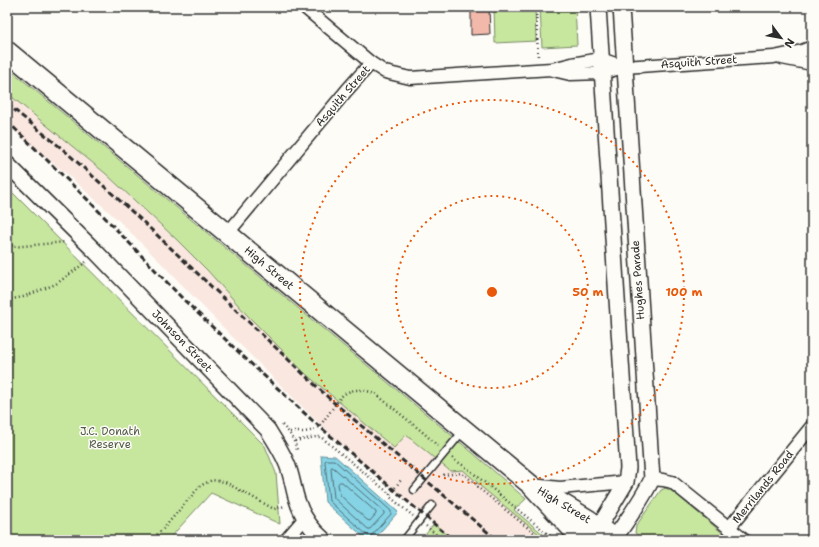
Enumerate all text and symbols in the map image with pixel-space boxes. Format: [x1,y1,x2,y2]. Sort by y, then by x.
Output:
north arrow [761,18,801,58]
text: N [780,35,798,51]
street label: Asquith Street [660,52,738,72]
street label: Asquith Street [312,62,374,130]
street label: Hughes Parade [628,240,648,320]
street label: High Street [241,243,297,293]
text: 50 m [573,284,604,300]
text: 100 m [666,284,703,300]
centre of rings [485,285,499,299]
street label: Johnson Street [148,307,216,376]
park label: J.C. Donath Reserve [80,424,140,452]
street label: Merrilands Road [729,447,797,527]
street label: High Street [534,483,594,527]

